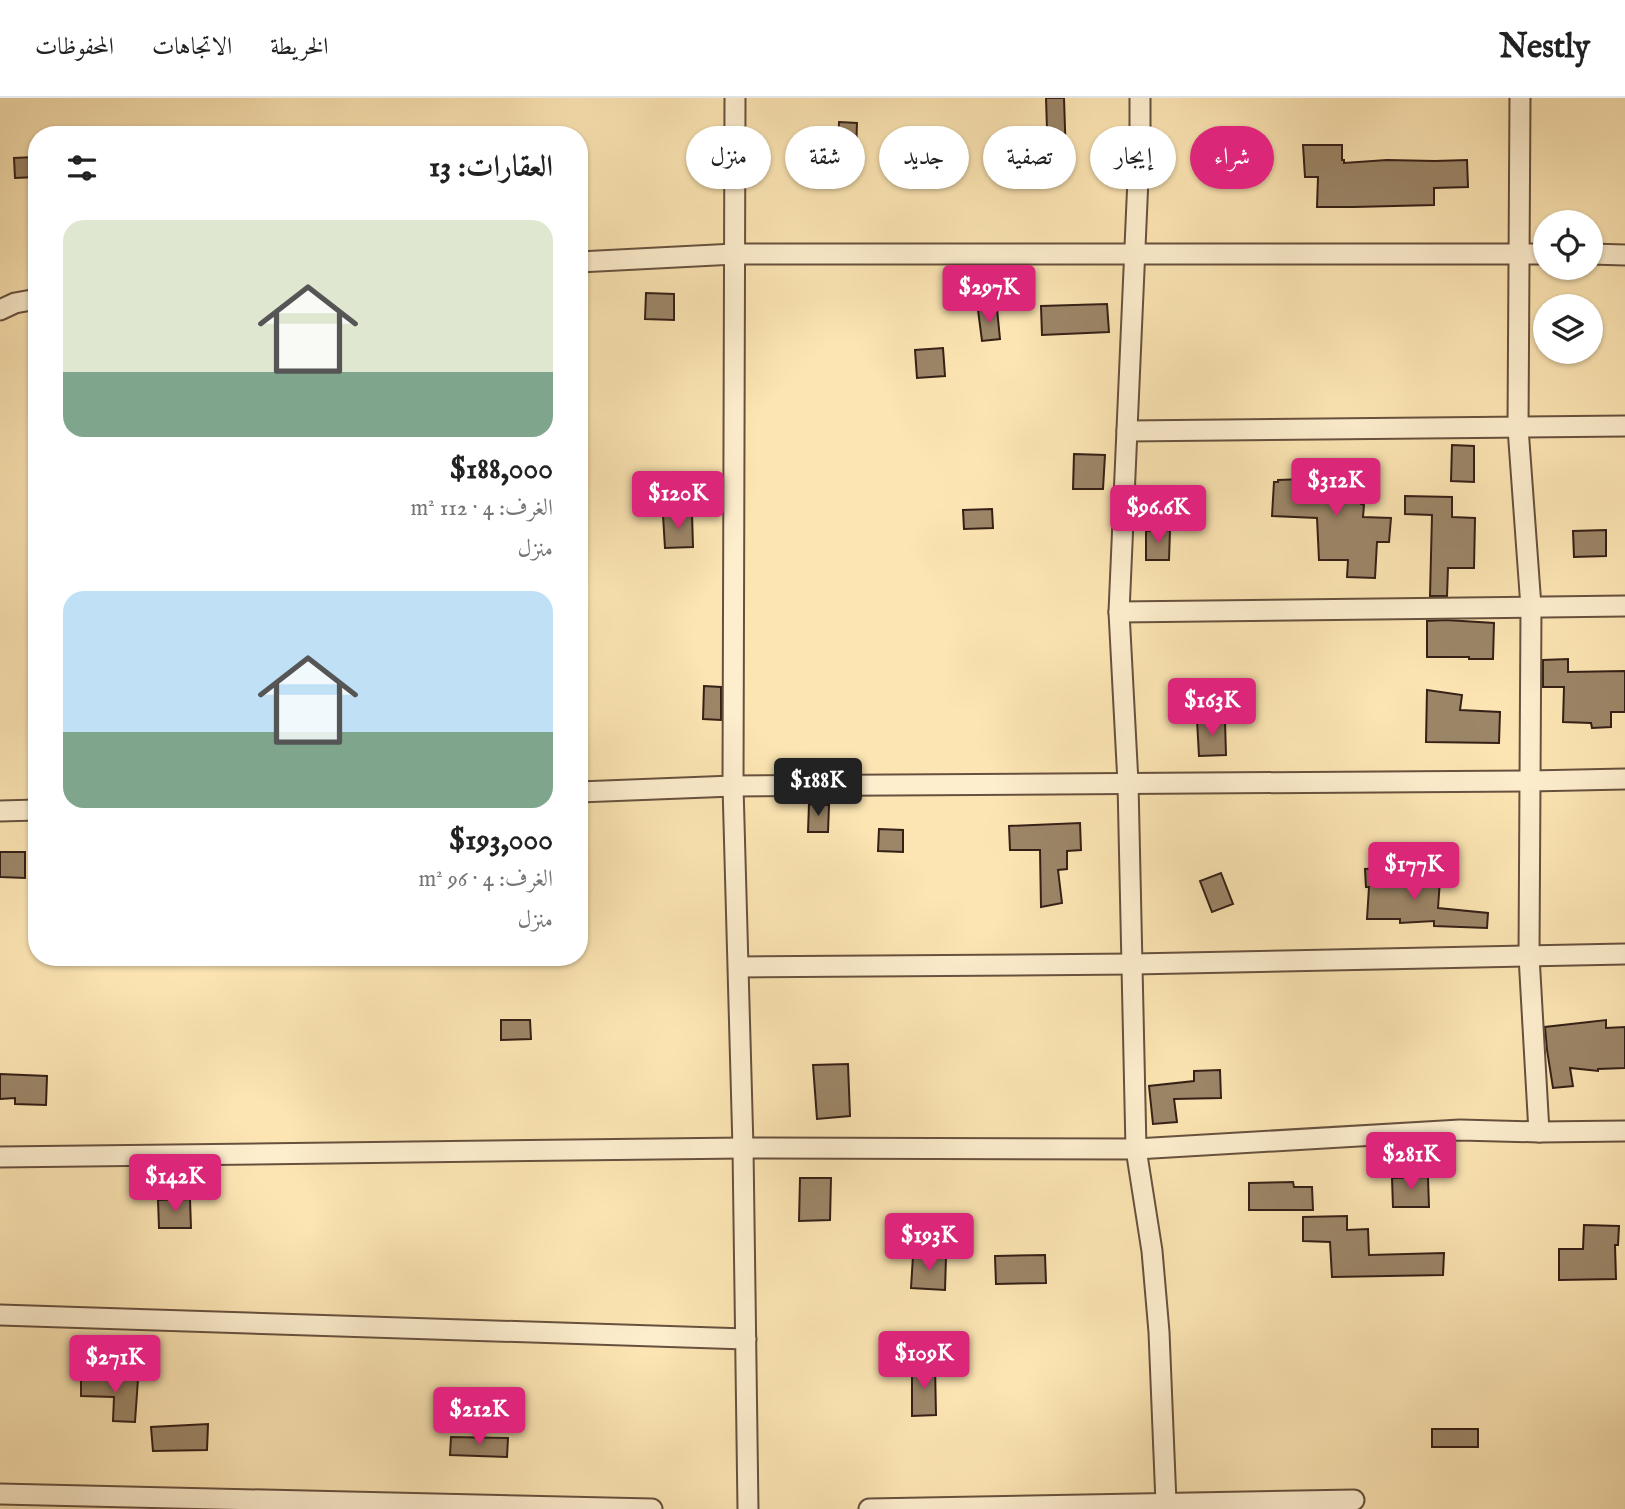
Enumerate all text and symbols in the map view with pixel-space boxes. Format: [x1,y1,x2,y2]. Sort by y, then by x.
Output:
text: Nestly [1499,27,1590,69]
text: المحفوظات [35,32,114,63]
text: الاتجاهات [152,32,232,63]
text: الخريطة [270,32,329,63]
chip: منزل [686,126,771,189]
chip: شقة [785,126,865,189]
chip: جديد [879,126,969,189]
chip: تصفية [983,126,1076,189]
chip: إيجار [1090,126,1176,189]
chip: شراء [1190,126,1274,189]
icon: filters [63,149,101,187]
text: العقارات: 13 [429,149,553,187]
map controls [1533,210,1603,364]
button: locate [1533,210,1603,280]
icon: home [245,266,371,392]
pin: $297K [940,266,1038,325]
text: $297K [959,273,1019,302]
button: layers [1533,294,1603,364]
text: $188,000 [449,451,553,489]
pin: $312K [1287,458,1385,518]
text: $312K [1307,466,1365,495]
pin: $120K [629,472,727,531]
text: $120K [648,479,708,508]
pin: $96.6K [1101,486,1215,545]
text: $96.6K [1126,493,1190,522]
text: الغرف: 4 · 112 m² [410,494,553,523]
text: منزل [518,535,553,564]
icon: home [245,637,371,763]
pin: $163K [1163,678,1261,738]
text: $163K [1184,686,1240,715]
pin: $188K [769,758,867,818]
text: $188K [790,766,846,795]
text: $193,000 [449,822,553,860]
pin: $177K [1365,842,1463,902]
text: $177K [1384,850,1444,879]
text: الغرف: 4 · 96 m² [419,865,553,894]
text: منزل [518,906,553,935]
pin: $281K [1362,1132,1460,1192]
text: $281K [1382,1140,1440,1169]
pin: $142K [126,1154,224,1214]
text: $142K [145,1162,205,1191]
pin: $193K [880,1214,978,1273]
text: $193K [901,1221,957,1250]
pin: $109K [875,1332,973,1391]
pin: $271K [66,1336,164,1395]
text: $109K [894,1339,954,1368]
text: $271K [85,1343,145,1372]
pin: $212K [430,1388,528,1447]
text: $212K [449,1395,509,1424]

